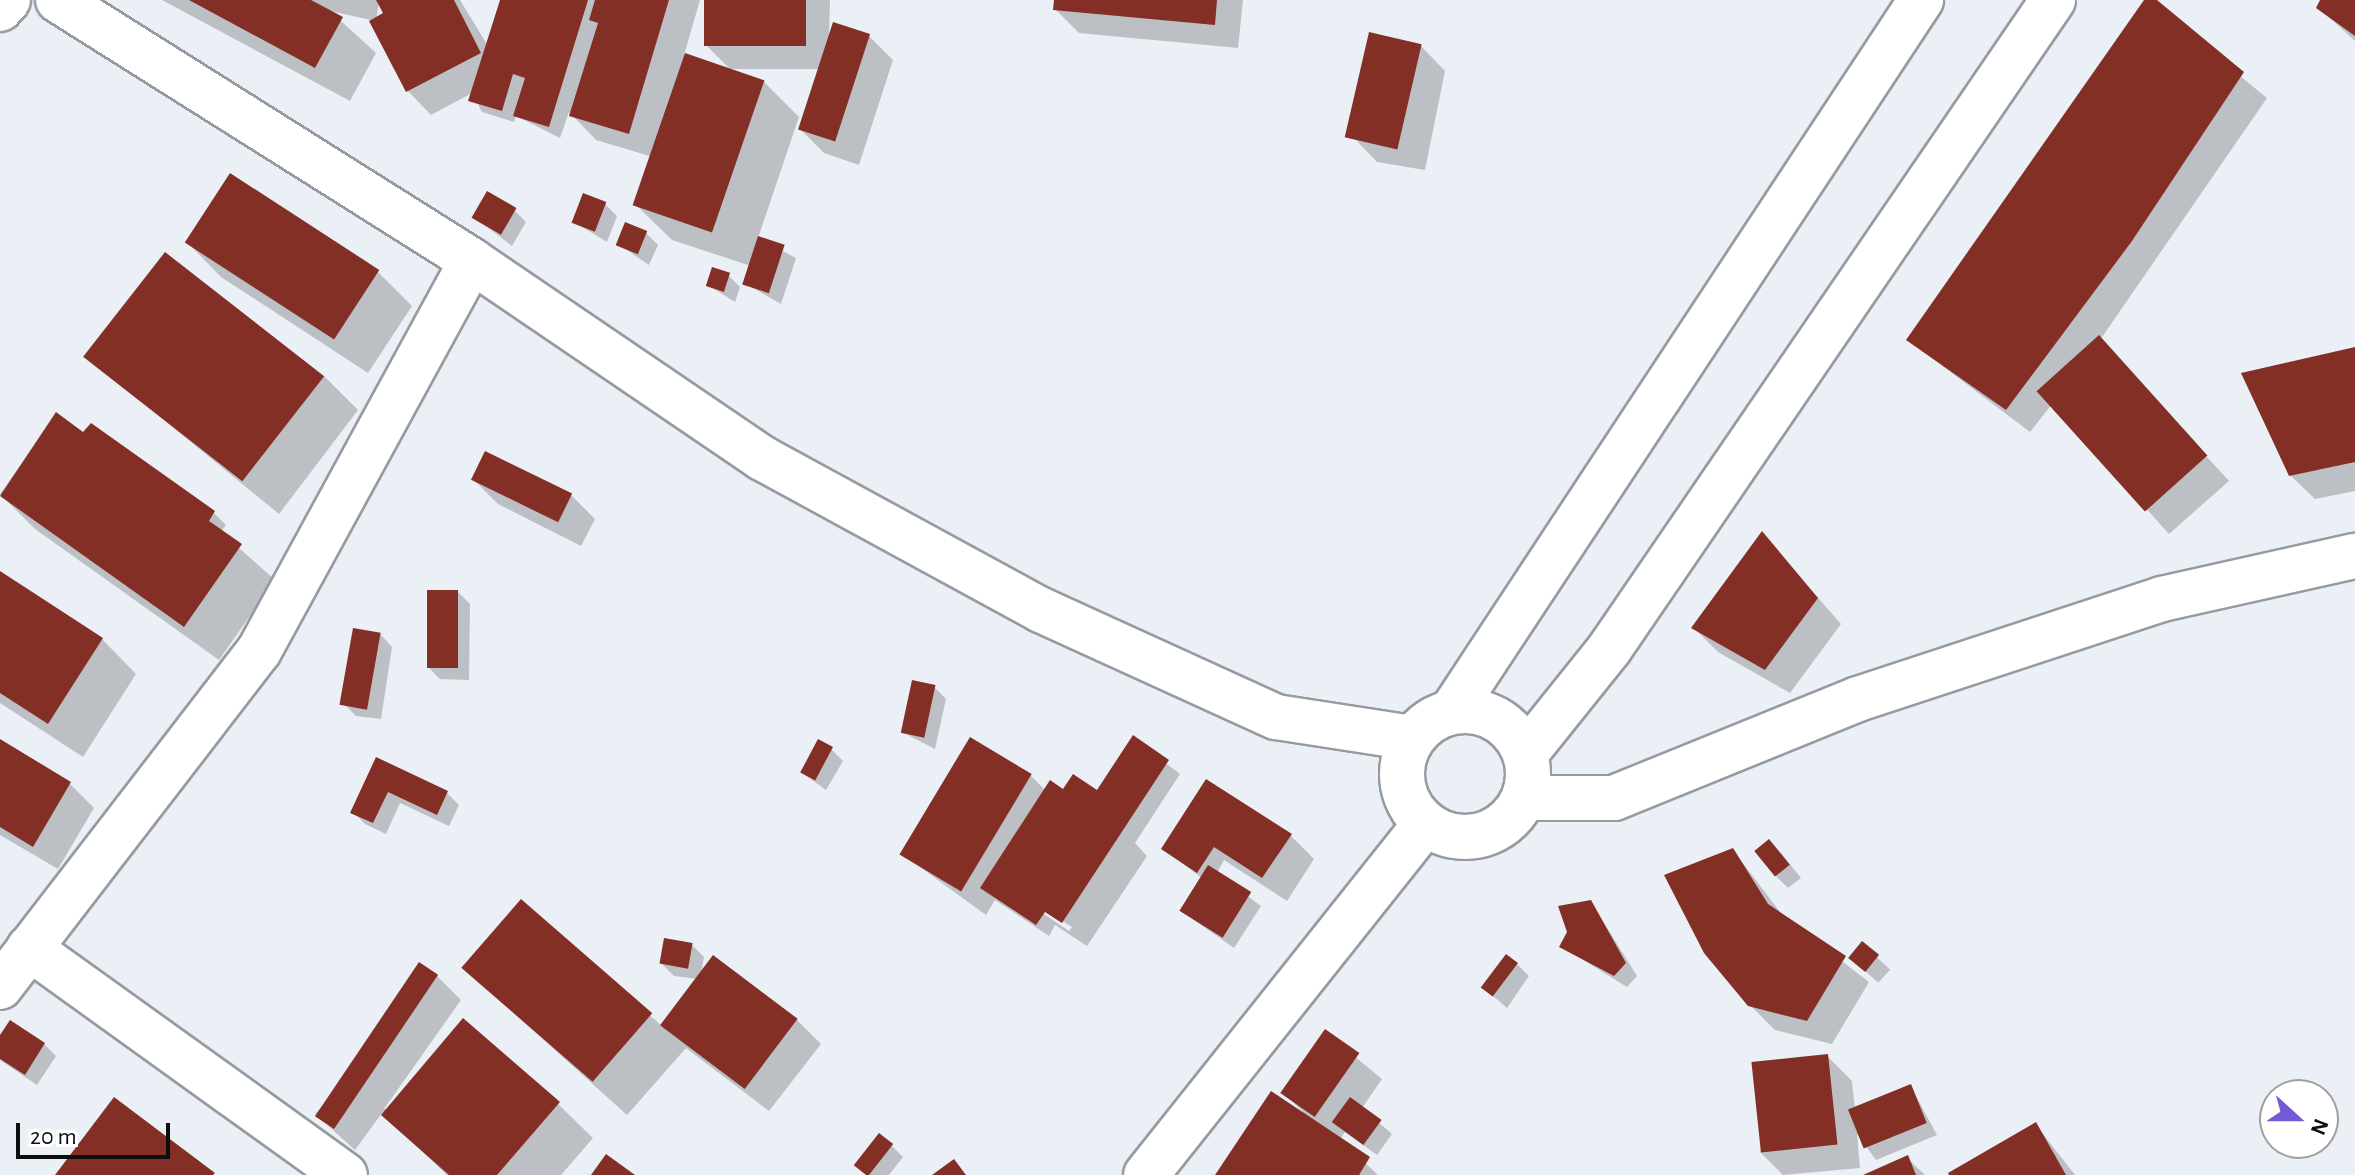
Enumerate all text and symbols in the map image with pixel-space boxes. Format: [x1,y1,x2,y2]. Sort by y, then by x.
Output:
north arrow [2259,1079,2339,1159]
scale bar [20,1107,174,1157]
text: N [2307,1116,2333,1138]
text: 20 m [30,1125,77,1149]

